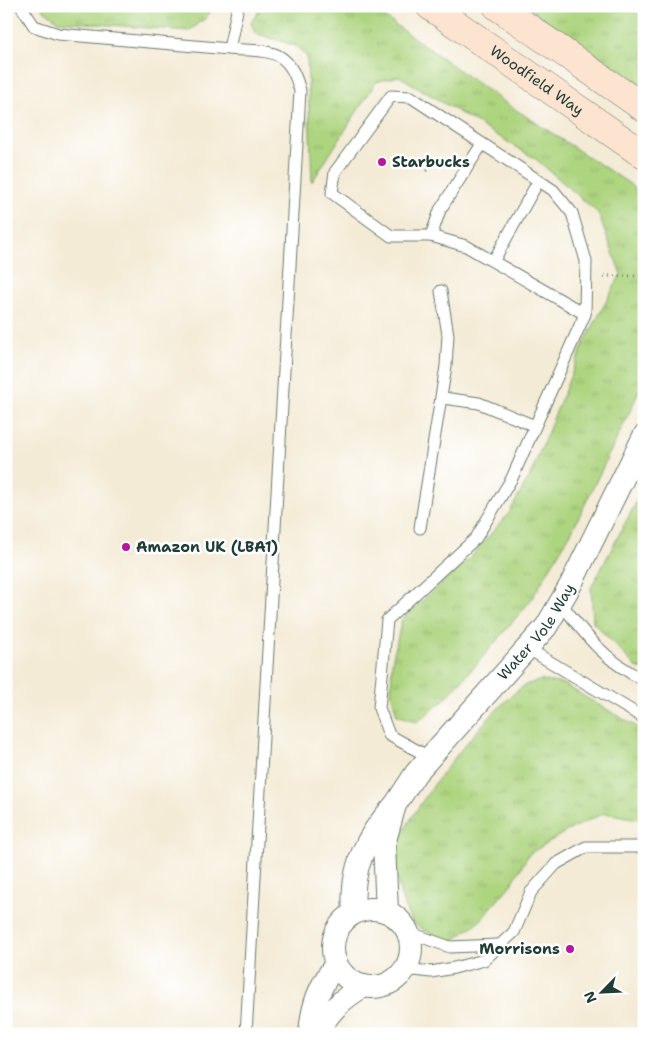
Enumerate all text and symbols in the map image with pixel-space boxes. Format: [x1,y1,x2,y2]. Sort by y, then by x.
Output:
street label: Woodfield Way [486,41,588,120]
place label: Starbucks [392,152,470,172]
marker: Starbucks [376,156,388,168]
place label: Amazon UK (LBA1) [136,537,278,557]
marker: Amazon UK (LBA1) [120,541,132,553]
street label: Water Vole Way [493,580,579,685]
place label: Morrisons [479,939,560,959]
marker: Morrisons [564,943,576,955]
north arrow [578,968,628,1018]
text: N [580,989,601,1006]

